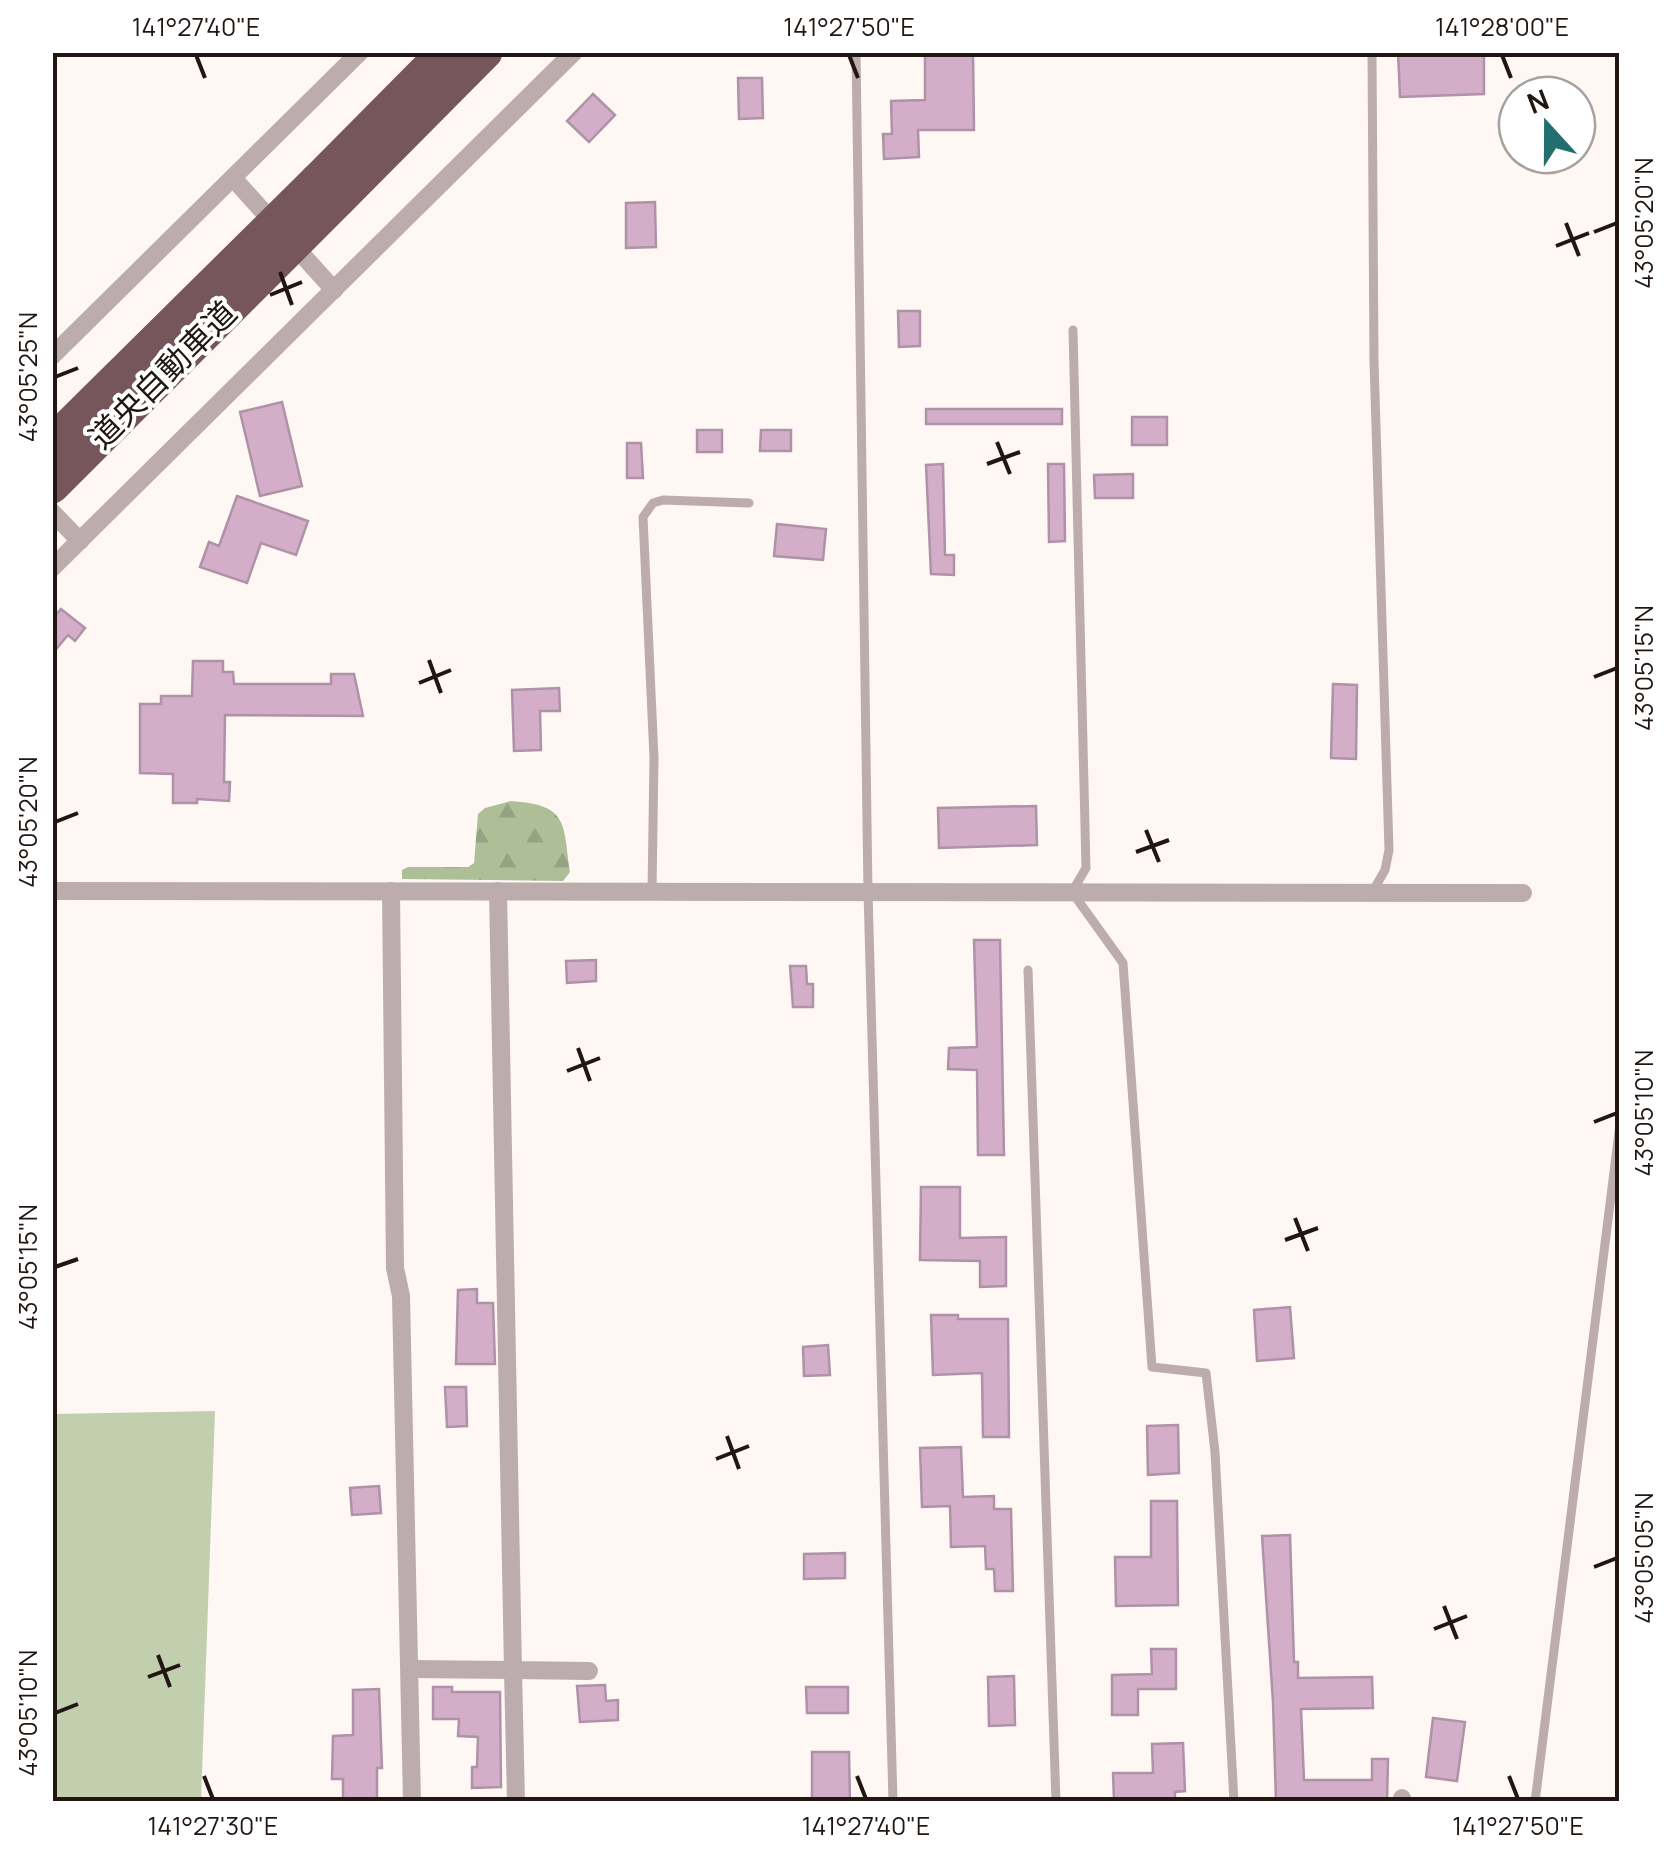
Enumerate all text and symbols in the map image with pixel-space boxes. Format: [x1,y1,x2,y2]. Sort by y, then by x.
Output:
text: 141°27'40"E [132,9,260,44]
text: 141°27'50"E [783,9,915,44]
text: 141°28'00"E [1435,9,1569,44]
north arrow [1497,75,1597,175]
text: N [1521,79,1554,122]
text: 43°05'20"N [1626,157,1661,289]
street label: 道央自動車道 [79,291,246,458]
text: 43°05'25"N [10,312,45,442]
text: 43°05'15"N [1626,605,1661,731]
text: 43°05'20"N [10,756,45,888]
text: 43°05'10"N [1626,1050,1661,1176]
text: 43°05'15"N [10,1204,45,1330]
text: 43°05'05"N [1626,1492,1661,1624]
text: 43°05'10"N [10,1650,45,1776]
text: 141°27'30"E [148,1808,278,1843]
text: 141°27'40"E [802,1808,930,1843]
text: 141°27'50"E [1452,1808,1584,1843]

